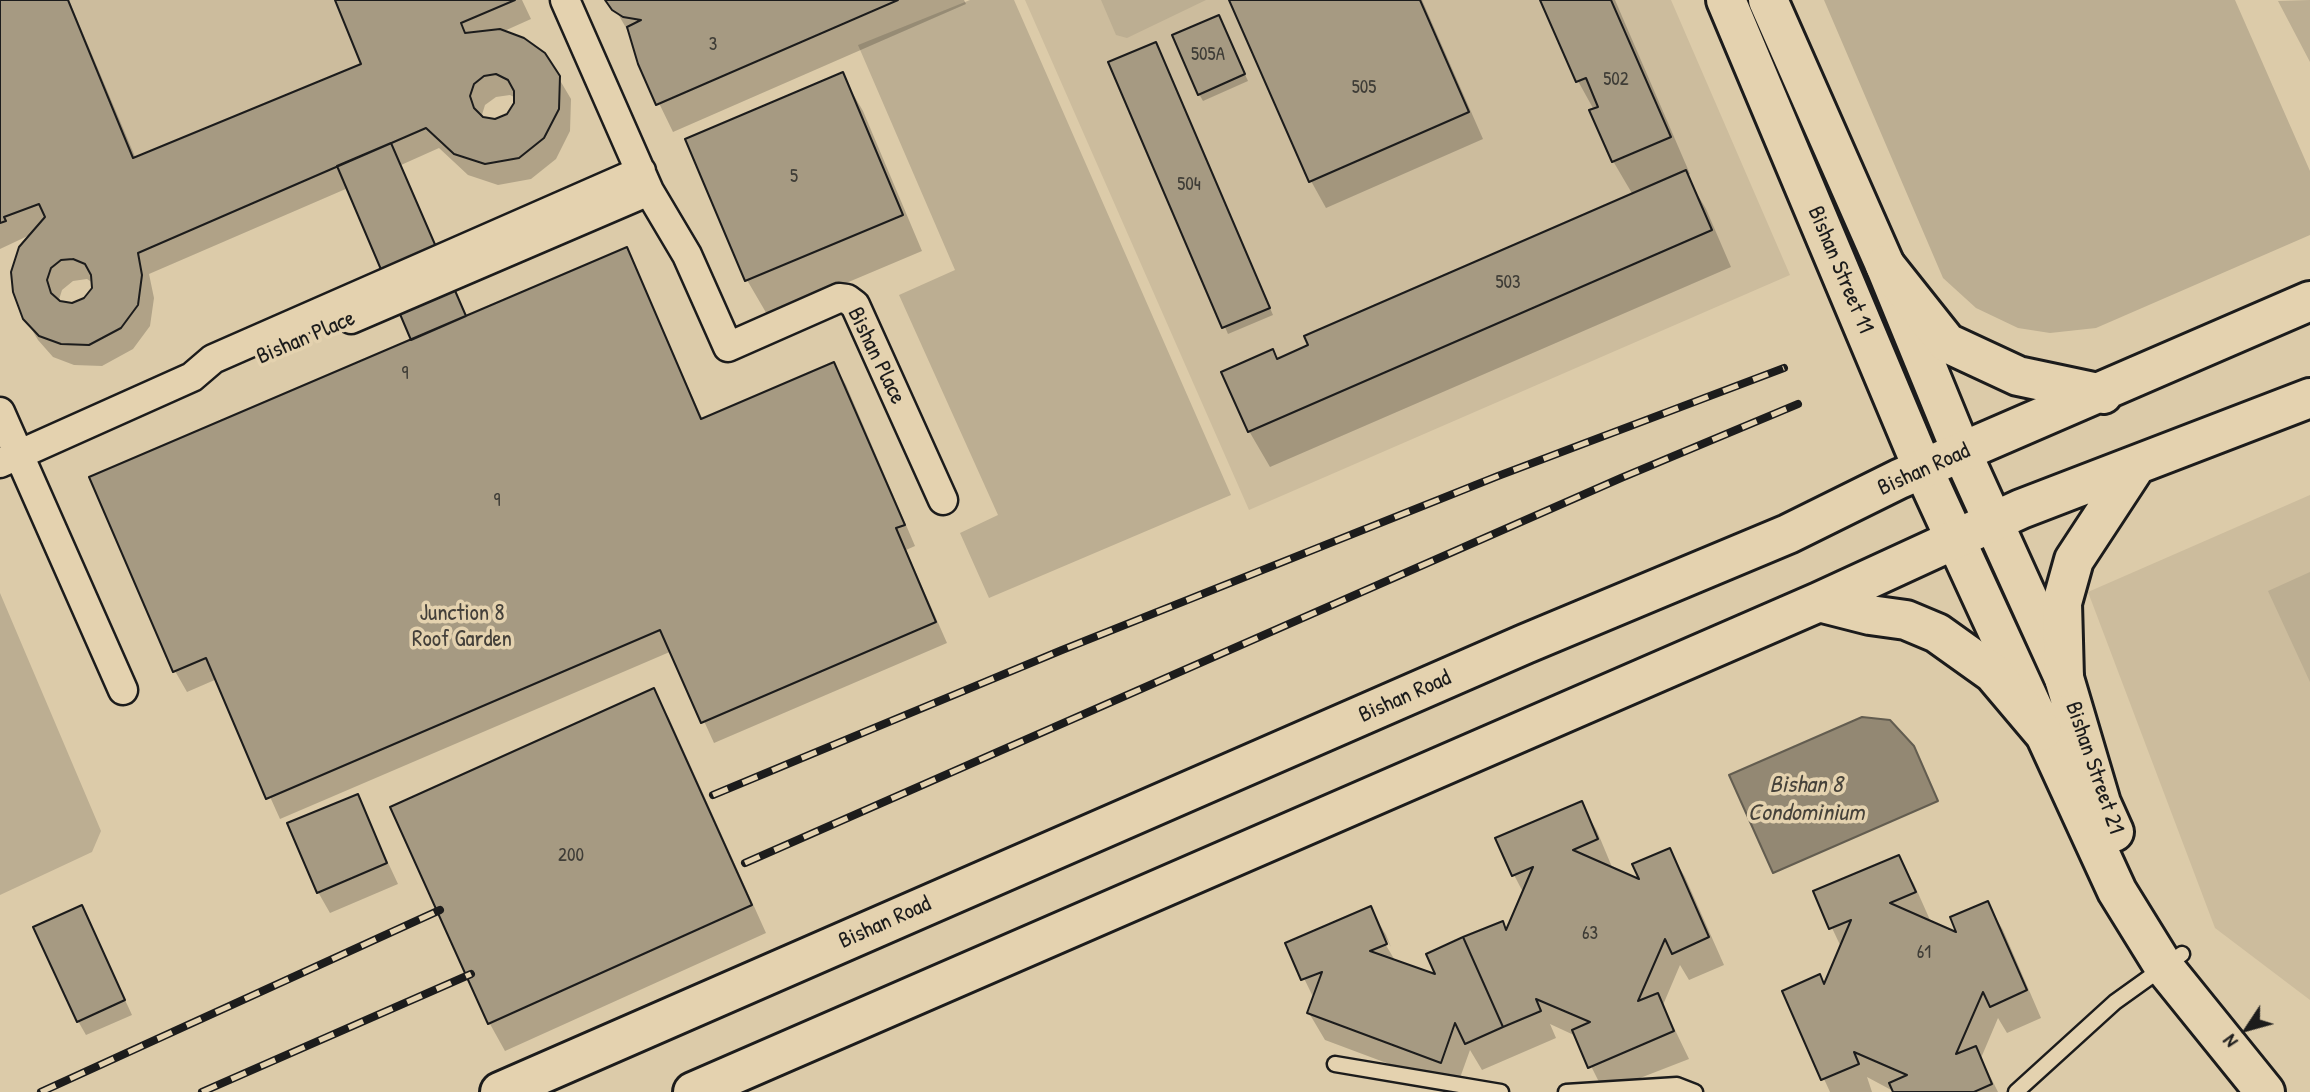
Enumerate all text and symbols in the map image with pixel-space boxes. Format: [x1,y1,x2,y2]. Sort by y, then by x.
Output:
house number: 3 [709,34,717,56]
house number: 505A [1191,44,1225,66]
house number: 502 [1603,69,1629,91]
house number: 505 [1352,77,1376,99]
house number: 5 [790,166,798,188]
house number: 504 [1177,174,1201,196]
street label: Bishan Street 11 [1801,202,1879,338]
house number: 503 [1495,272,1521,294]
street label: Bishan Place [841,303,911,409]
street label: Bishan Place [253,305,359,371]
house number: 9 [402,363,408,385]
street label: Bishan Road [1874,438,1974,502]
house number: 9 [494,490,500,512]
park label: Junction 8 Roof Garden [412,600,512,654]
street label: Bishan Road [1355,665,1455,729]
street label: Bishan Street 21 [2058,698,2130,838]
water label: Bishan 8 Condominium [1748,772,1864,828]
house number: 200 [558,845,584,867]
street label: Bishan Road [835,891,935,955]
house number: 63 [1582,923,1598,945]
house number: 61 [1917,942,1931,964]
north arrow [2212,994,2282,1064]
text: N [2217,1030,2244,1053]

